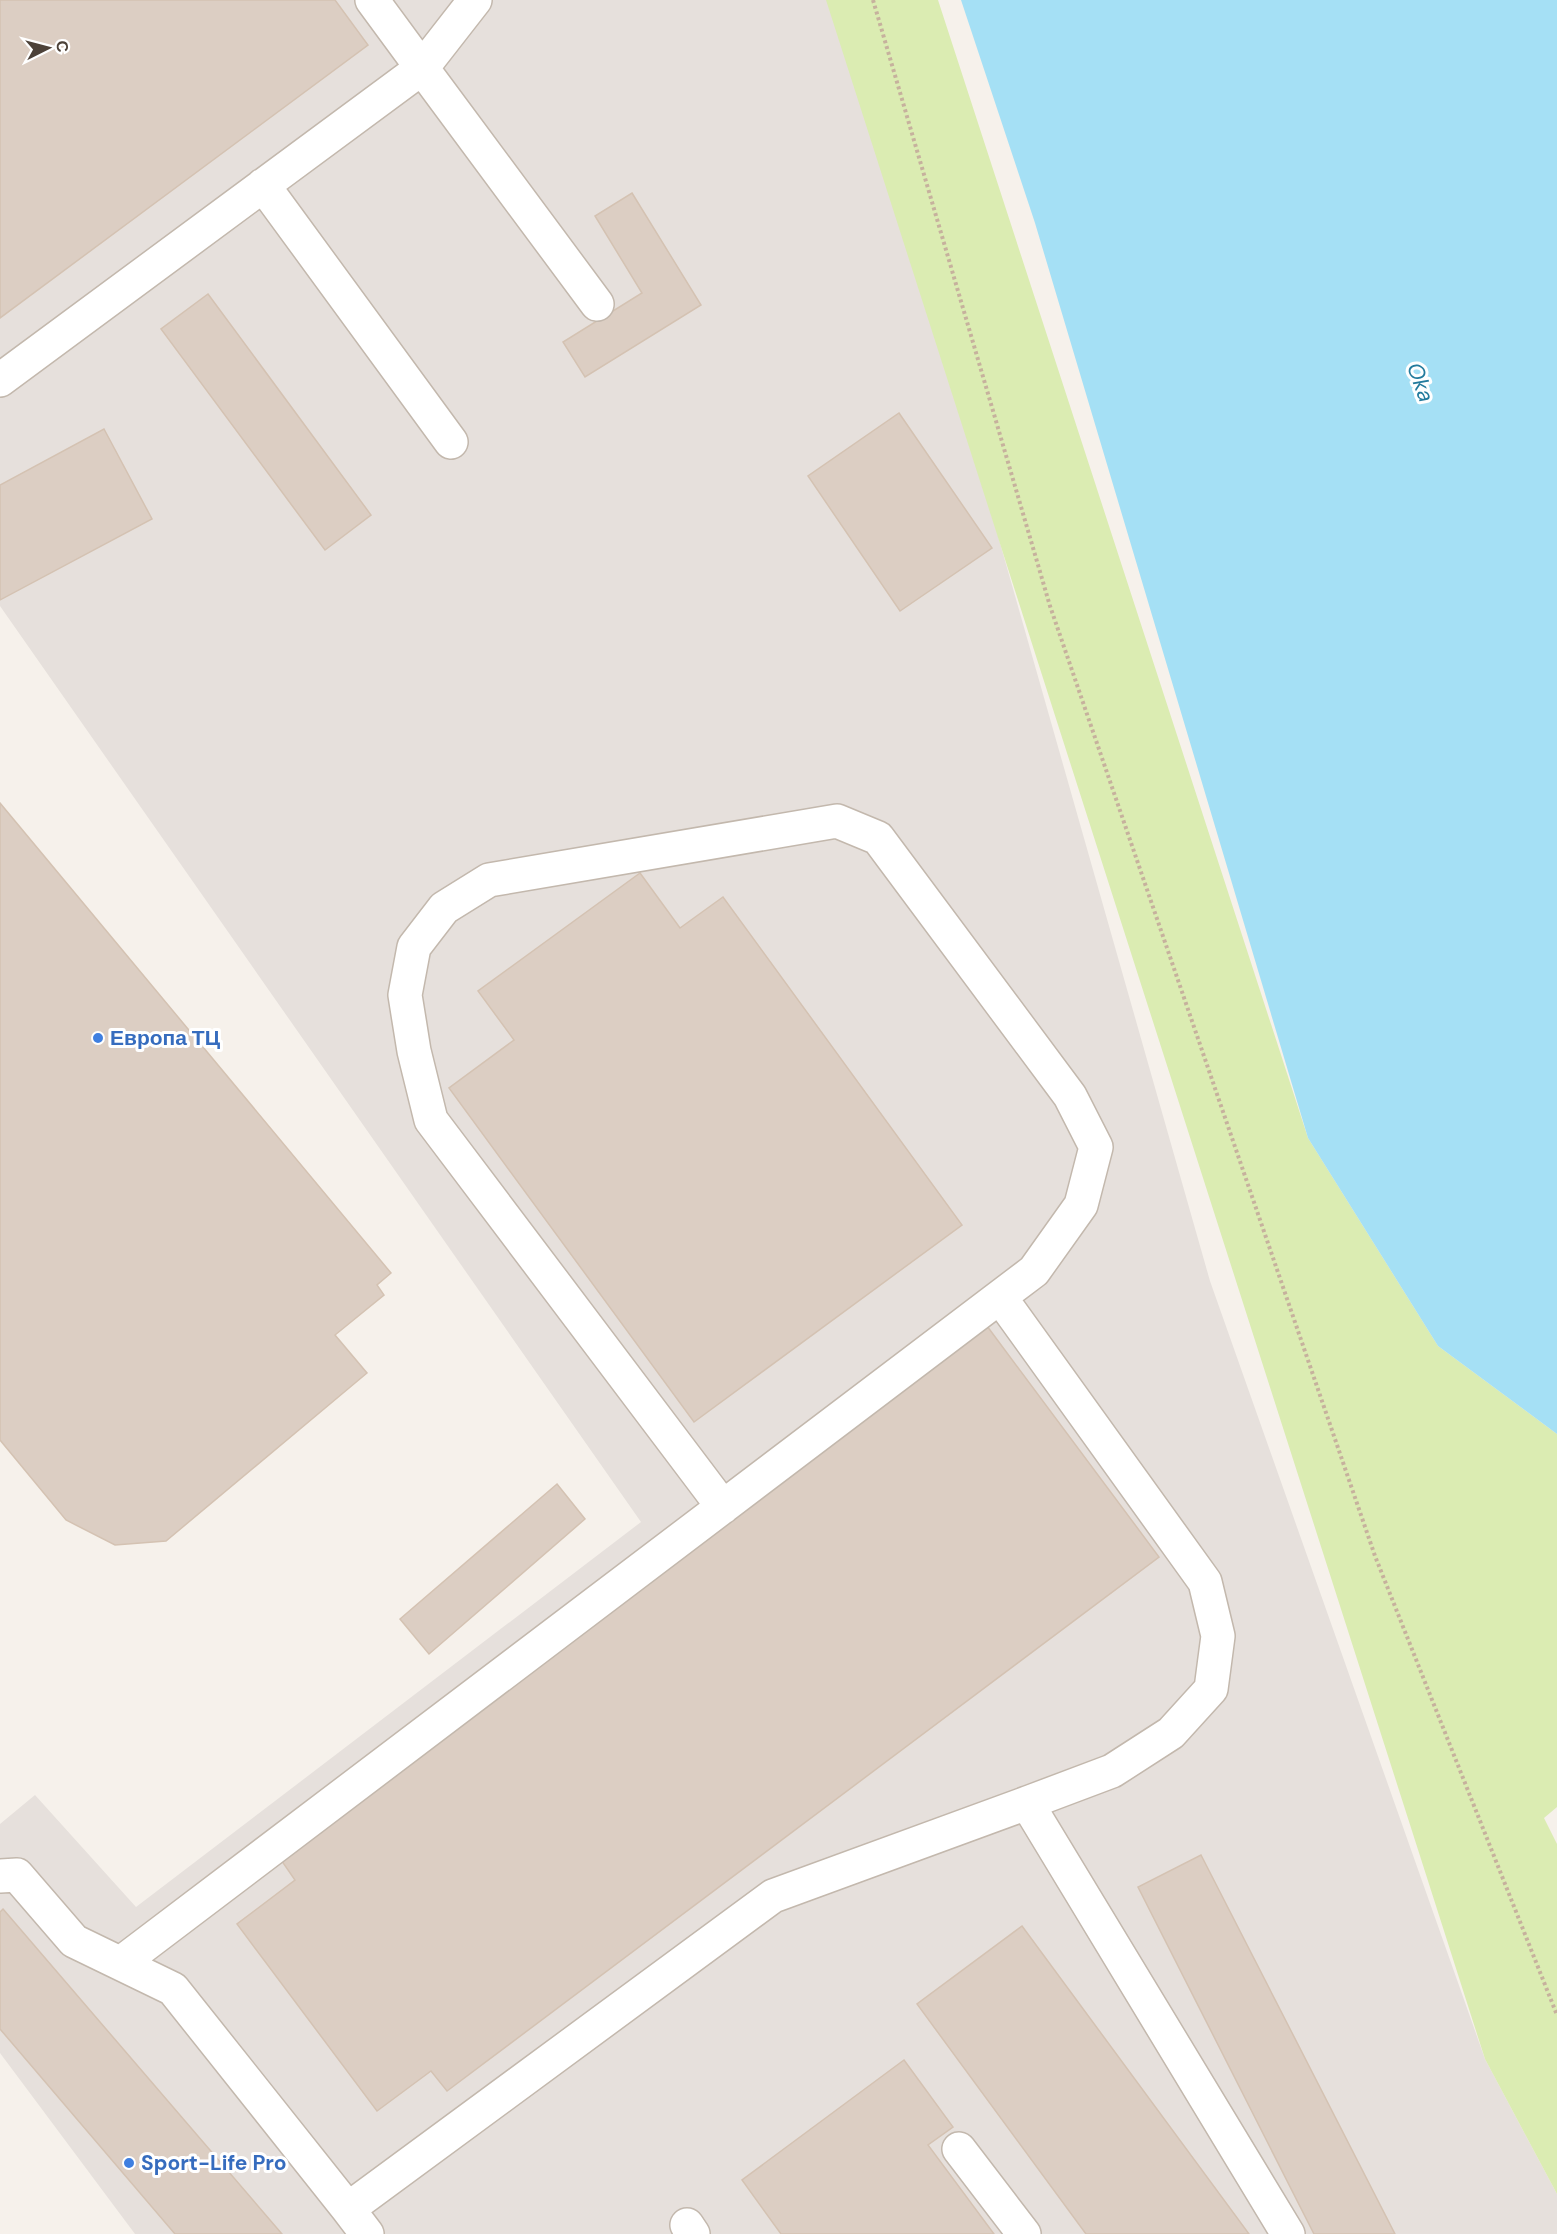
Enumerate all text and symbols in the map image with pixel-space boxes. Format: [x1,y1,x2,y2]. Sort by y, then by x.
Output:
north arrow [18,18,78,78]
text: С [51,40,74,54]
water label: Oka [1400,358,1441,406]
place label: Европа ТЦ [110,1024,221,1052]
marker: Европа ТЦ [91,1031,105,1045]
place label: Sport-Life Pro [141,2149,287,2177]
marker: Sport-Life Pro [122,2156,136,2170]

